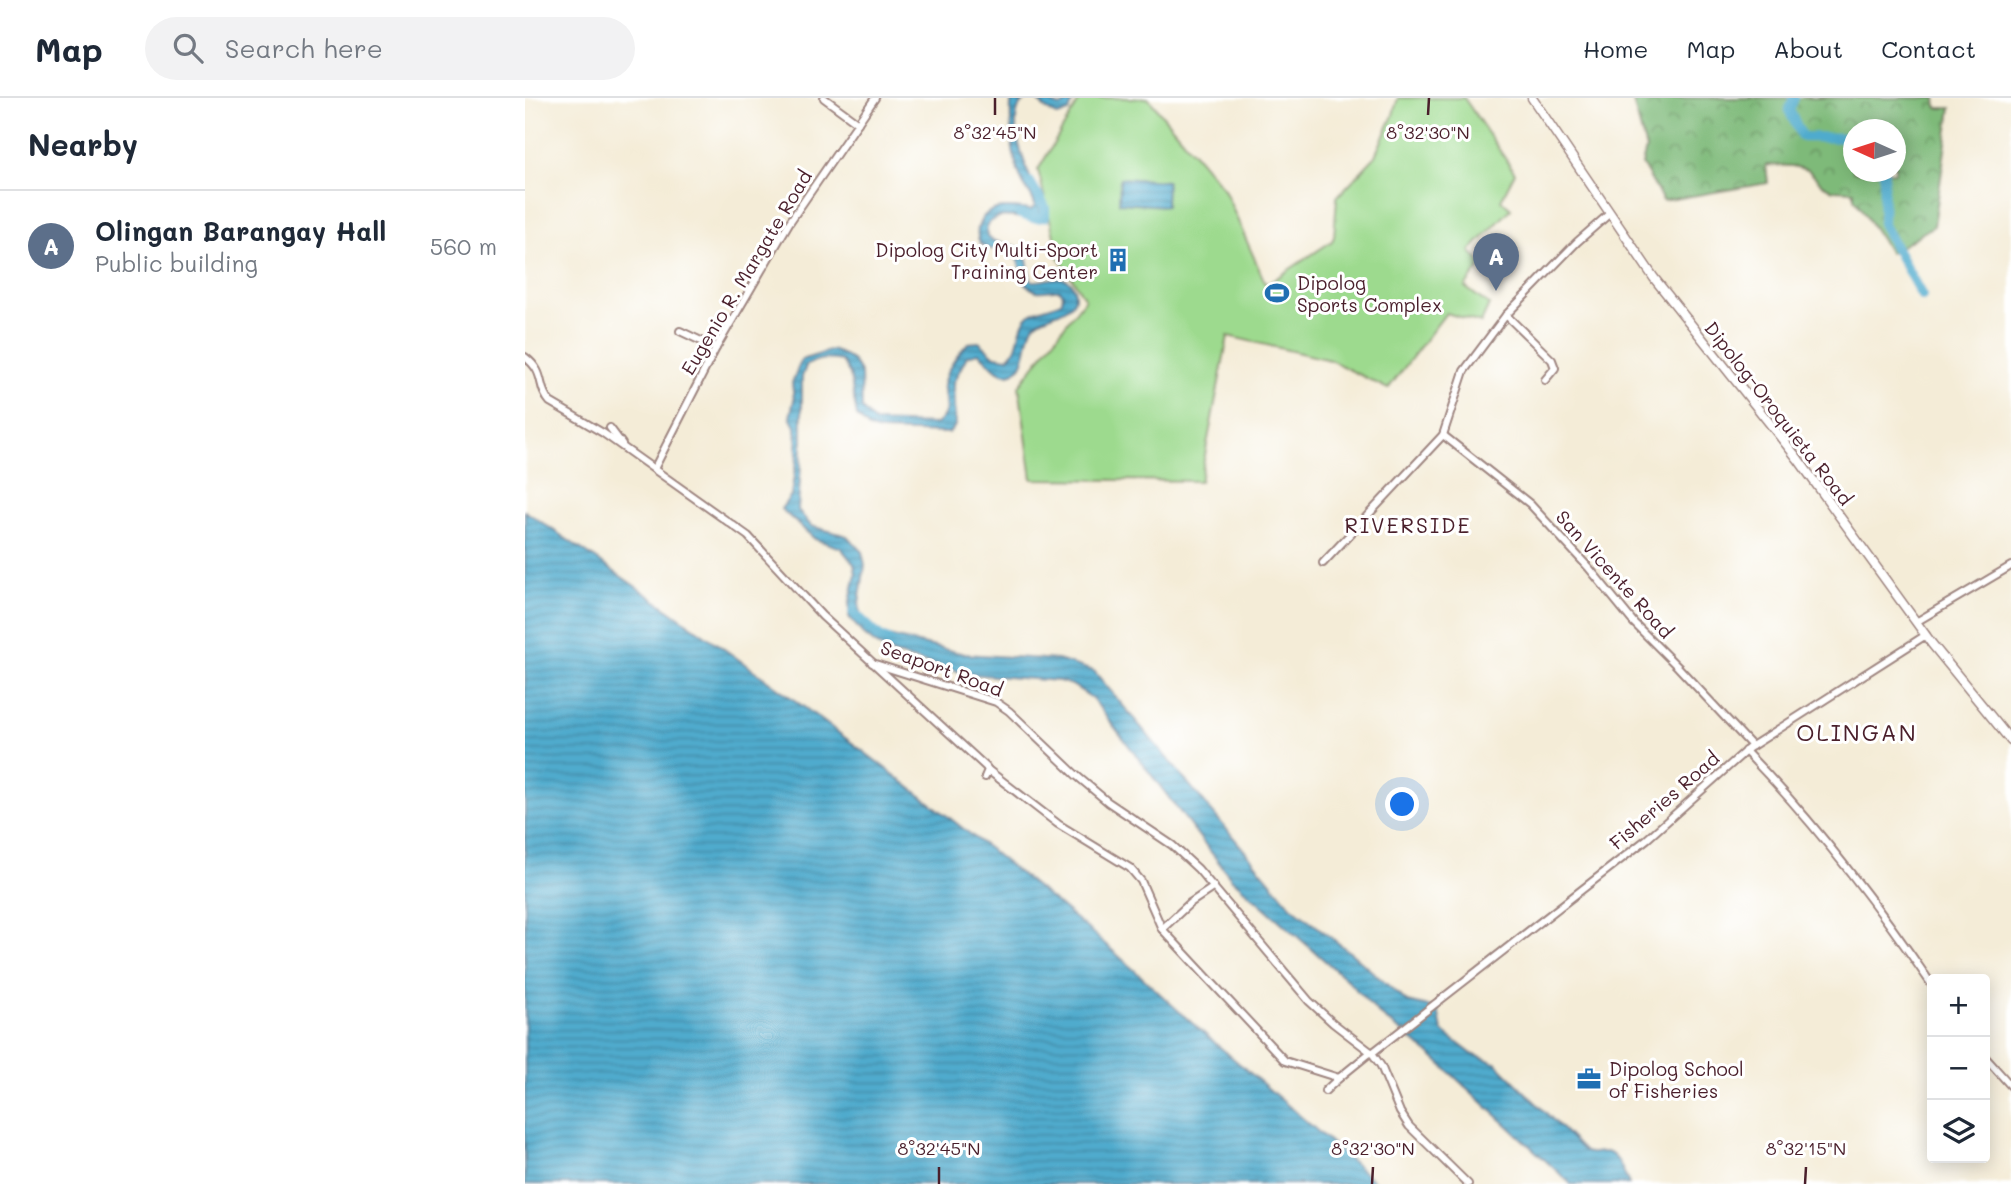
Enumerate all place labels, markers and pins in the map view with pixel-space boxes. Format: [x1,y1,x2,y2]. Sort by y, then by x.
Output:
pin: A [1473,233,1519,291]
place label: Dipolog City Multi-Sport Training Center [875,237,1098,284]
building icon: Dipolog City Multi-Sport Training Center [1104,246,1132,274]
place label: Dipolog Sports Complex [1297,270,1442,317]
sports icon: Dipolog Sports Complex [1263,279,1291,307]
place label: Dipolog School of Fisheries [1609,1056,1744,1103]
office icon: Dipolog School of Fisheries [1575,1065,1603,1093]

